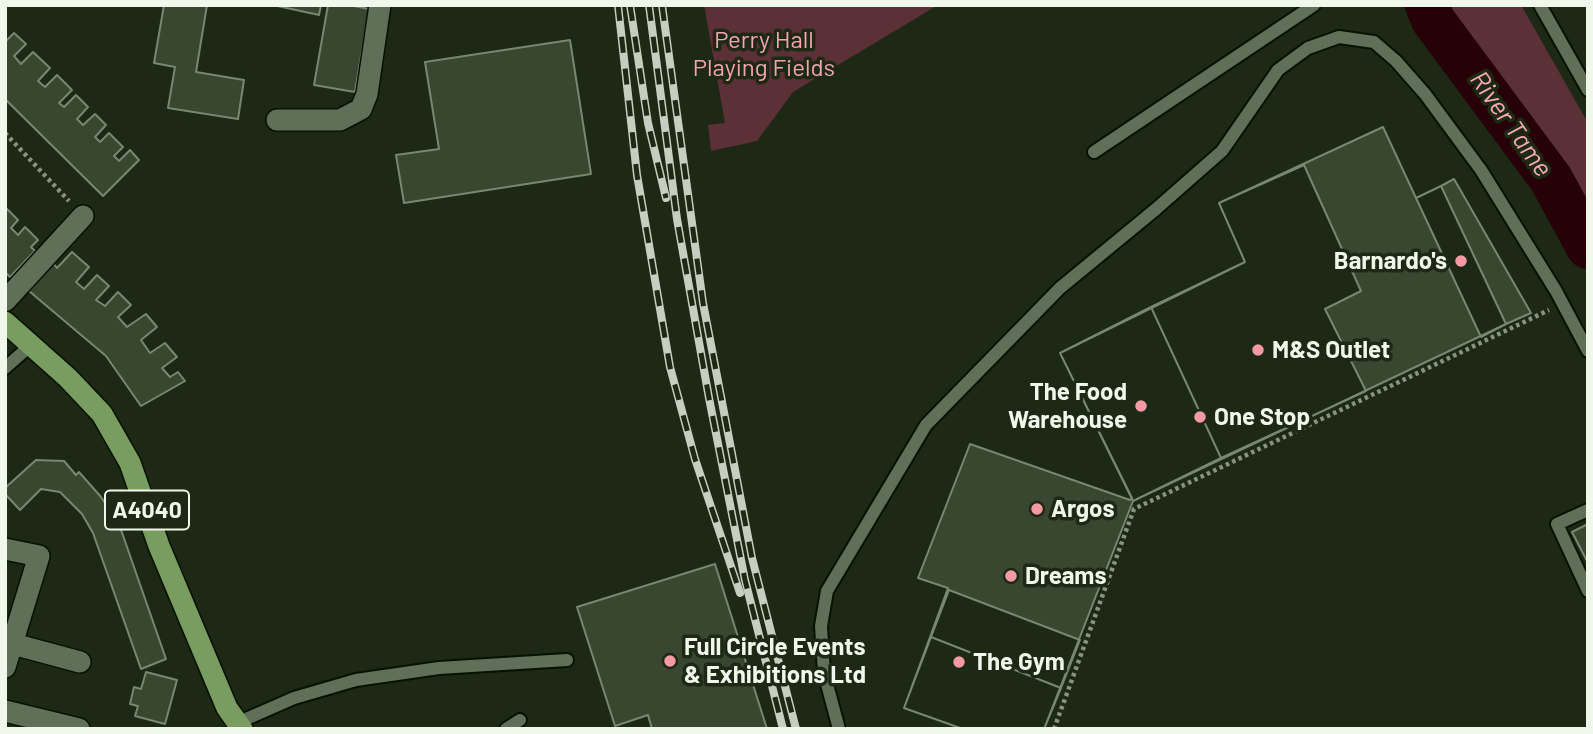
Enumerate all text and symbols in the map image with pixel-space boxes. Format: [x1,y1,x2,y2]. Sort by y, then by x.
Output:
park label: Perry Hall Playing Fields [693,26,835,82]
water label: River Tame [1463,65,1559,183]
place label: Barnardo's [1334,247,1447,275]
marker: Barnardo's [1453,253,1469,269]
place label: M&S Outlet [1272,336,1390,364]
marker: M&S Outlet [1250,342,1266,358]
place label: The Food Warehouse [1008,378,1127,434]
marker: The Food Warehouse [1133,398,1149,414]
place label: One Stop [1214,403,1310,431]
marker: One Stop [1192,409,1208,425]
road number: A4040 [105,490,189,530]
place label: Argos [1051,495,1115,523]
marker: Argos [1029,501,1045,517]
place label: Dreams [1025,562,1106,590]
marker: Dreams [1003,568,1019,584]
place label: Full Circle Events & Exhibitions Ltd [684,633,866,689]
place label: The Gym [973,648,1065,676]
marker: Full Circle Events & Exhibitions Ltd [662,653,678,669]
marker: The Gym [951,654,967,670]

